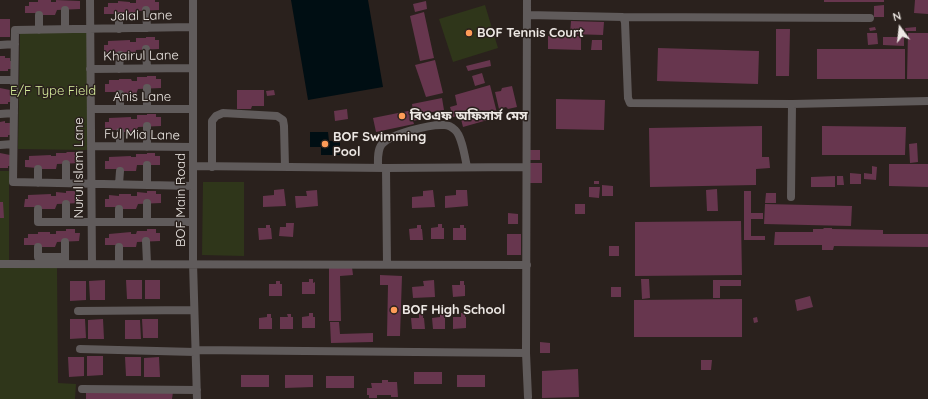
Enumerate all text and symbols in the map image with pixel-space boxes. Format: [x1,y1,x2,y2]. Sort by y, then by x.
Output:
street label: Jalal Lane [110,8,172,24]
north arrow [880,8,920,48]
text: N [891,9,903,24]
place label: BOF Tennis Court [477,25,584,41]
marker: BOF Tennis Court [464,28,474,38]
street label: Khairul Lane [103,48,179,64]
park label: E/F Type Field [10,83,96,99]
street label: Anis Lane [113,89,171,105]
place label: বিওএফ অফিসার্স মেস [410,108,528,124]
marker: বিওএফ অফিসার্স মেস [397,111,407,121]
street label: Nurul Islam Lane [71,117,87,219]
street label: Ful Mia Lane [104,127,180,143]
place label: BOF Swimming Pool [333,129,426,160]
marker: BOF Swimming Pool [320,139,330,149]
street label: BOF Main Road [173,153,189,247]
place label: BOF High School [402,302,505,318]
marker: BOF High School [389,305,399,315]

